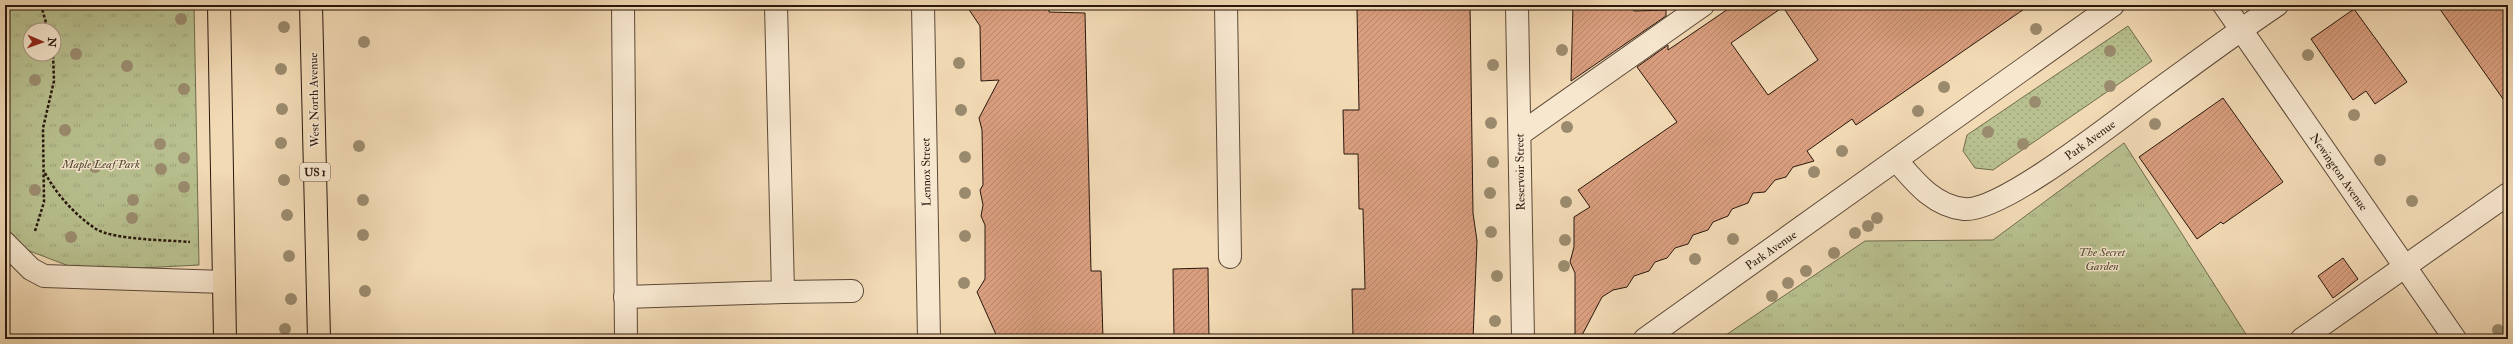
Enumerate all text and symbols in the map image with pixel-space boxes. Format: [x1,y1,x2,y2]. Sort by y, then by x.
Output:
north arrow [22,22,62,62]
text: N [45,36,58,49]
street label: West North Avenue [306,52,323,149]
street label: Park Avenue [2062,117,2119,164]
street label: Newington Avenue [2306,131,2371,214]
street label: Reservoir Street [1512,133,1529,211]
street label: Lennox Street [918,138,935,206]
park label: Maple Leaf Park [61,157,140,172]
road number: US 1 [300,163,330,181]
street label: Park Avenue [1743,227,1800,274]
park label: The Secret Garden [2079,245,2126,274]

